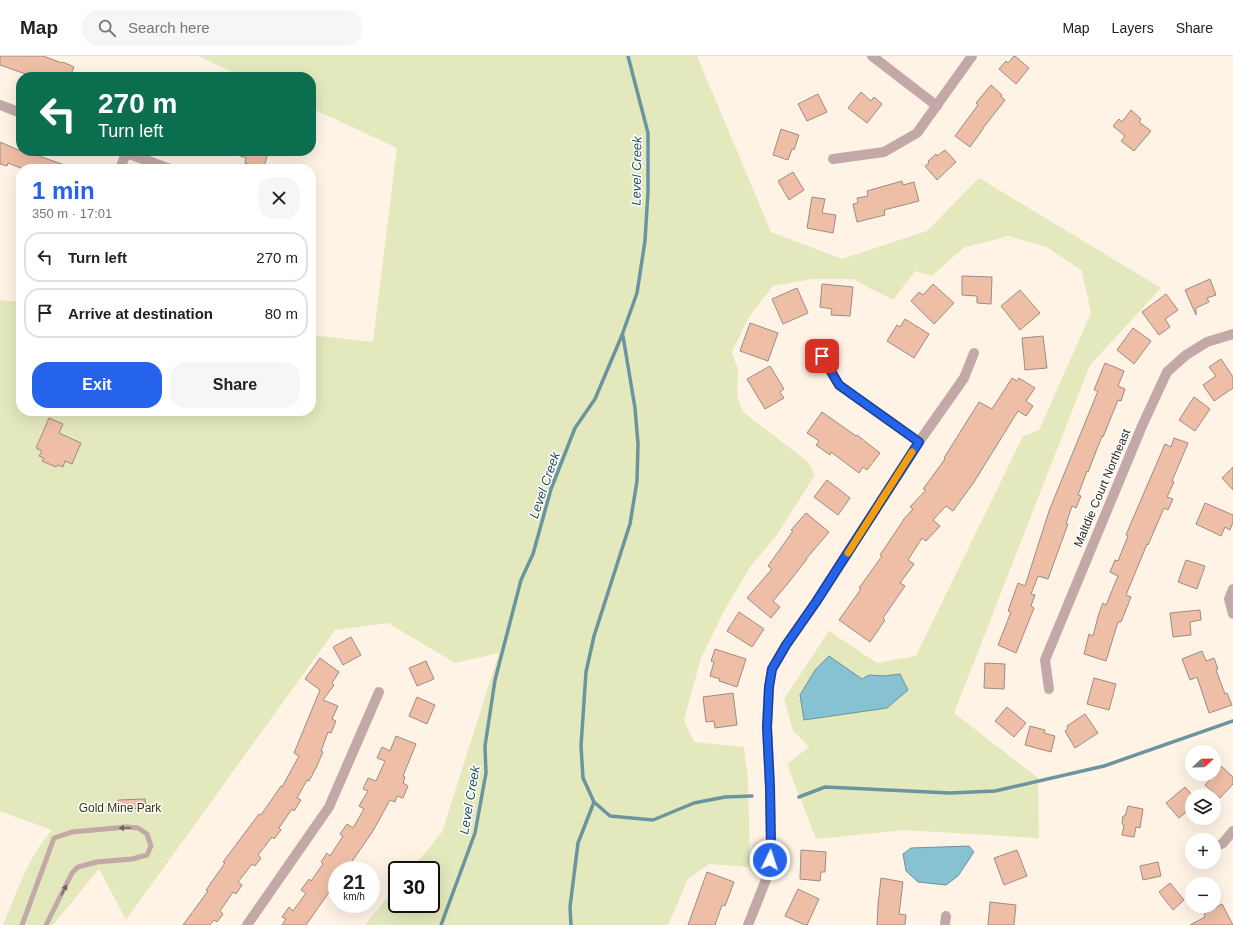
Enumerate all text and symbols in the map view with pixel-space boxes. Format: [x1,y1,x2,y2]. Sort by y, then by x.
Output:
search box [82,10,362,46]
text: Map [20,17,58,38]
icon: search [96,17,118,39]
text: Search here [128,19,210,36]
text: Map [1062,20,1090,36]
text: Layers [1112,20,1154,36]
text: Share [1176,20,1213,36]
icon: left [32,88,84,140]
text: 270 m [98,88,177,119]
text: Turn left [98,121,163,141]
water label: Level Creek [628,135,645,206]
text: 1 min [32,177,95,204]
button: close [258,177,300,219]
text: 350 m · 17:01 [32,206,112,221]
icon: left [34,246,56,268]
text: Turn left [68,249,127,266]
text: 270 m [256,249,298,266]
icon: arrive [34,302,56,324]
text: Arrive at destination [68,305,213,322]
text: 80 m [265,305,298,322]
pin [805,339,839,373]
icon: arrive [811,345,833,367]
button: Exit [32,362,162,408]
button: Share [170,362,300,408]
street label: Maltdie Court Northeast [1071,426,1133,549]
water label: Level Creek [526,449,563,520]
north arrow [1185,745,1221,781]
map controls [1185,745,1221,913]
water label: Level Creek [456,763,483,836]
button: layers [1185,789,1221,825]
park label: Gold Mine Park [79,801,162,815]
one-way arrow [119,824,131,831]
button: + [1185,833,1221,869]
position arrow [749,839,791,881]
speed limit sign: 30 [388,861,440,913]
text: 21 [343,871,365,893]
button: − [1185,877,1221,913]
one-way arrow [61,885,67,896]
text: km/h [343,891,365,902]

